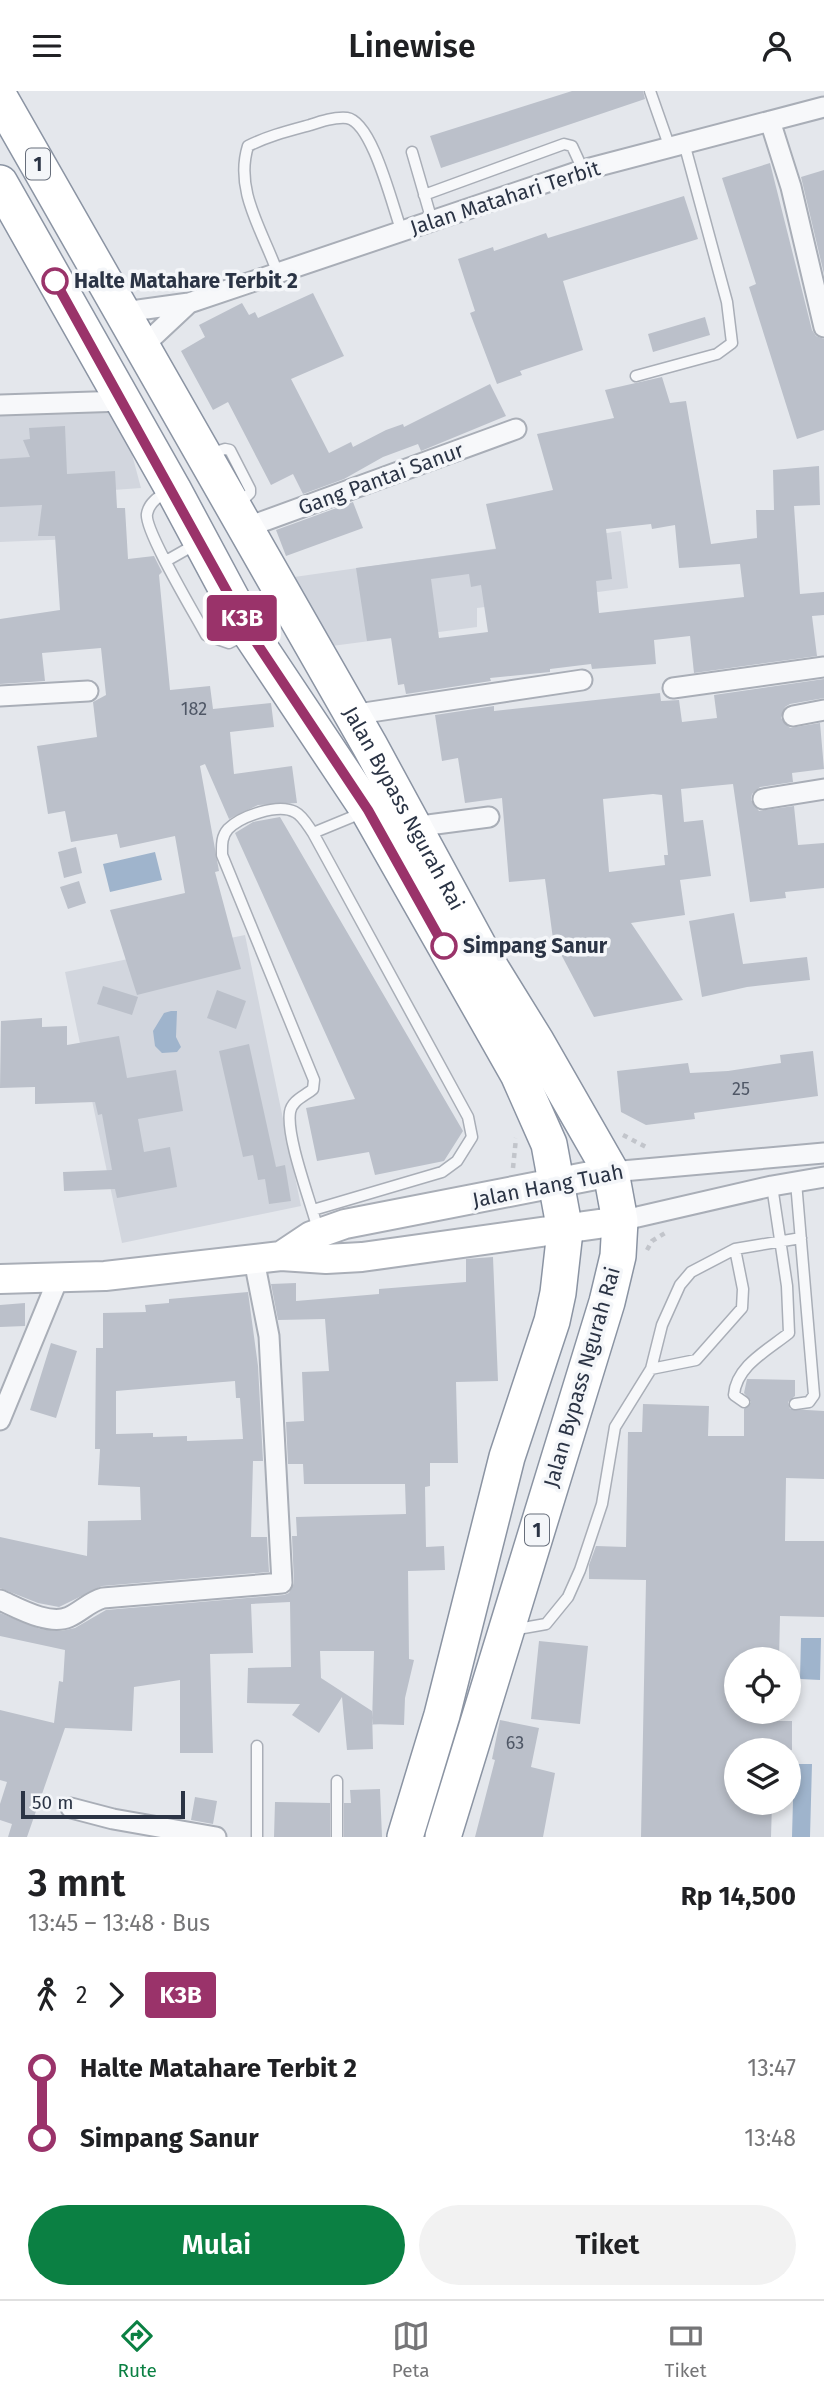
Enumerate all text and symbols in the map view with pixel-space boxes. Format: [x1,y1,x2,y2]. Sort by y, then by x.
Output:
icon: menu [28,27,66,65]
text: Linewise [348,27,476,65]
icon: person [758,27,796,65]
road number: 1 [26,149,50,179]
street label: Jalan Matahari Terbit [407,155,604,241]
marker: Halte Matahare Terbit 2 [42,268,68,294]
place label: Halte Matahare Terbit 2 [74,268,298,294]
street label: Gang Pantai Sanur [295,437,467,521]
line badge: K3B [202,595,282,641]
text: K3B [221,604,263,632]
house number: 182 [181,698,207,720]
street label: Jalan Bypass Ngurah Rai [337,702,470,915]
marker: Simpang Sanur [431,933,457,959]
place label: Simpang Sanur [463,933,608,959]
house number: 25 [732,1078,750,1100]
street label: Jalan Hang Tuah [470,1159,626,1213]
street label: Jalan Bypass Ngurah Rai [538,1264,626,1490]
road number: 1 [525,1515,549,1546]
map controls [724,1647,801,1815]
button: locate [724,1647,801,1724]
house number: 63 [506,1732,524,1754]
button: layers [724,1738,801,1815]
scale bar [21,1788,186,1820]
text: 50 m [32,1791,73,1814]
text: 3 mnt [28,1860,126,1906]
text: Rp 14,500 [681,1881,796,1912]
text: 13:45 – 13:48 · Bus [28,1909,210,1937]
icon: walk [28,1976,66,2014]
icon: forward [97,1976,135,2014]
text: 2 [76,1981,87,2009]
text: K3B [159,1981,202,2009]
text: Halte Matahare Terbit 2 [80,2053,357,2084]
text: 13:47 [747,2054,796,2082]
text: Simpang Sanur [80,2123,259,2154]
text: 13:48 [744,2124,796,2152]
button: Mulai [28,2205,405,2285]
button: Tiket [419,2205,796,2285]
tab: Rute [117,2317,157,2382]
tab: Peta [392,2317,430,2382]
tab: Tiket [665,2317,707,2382]

